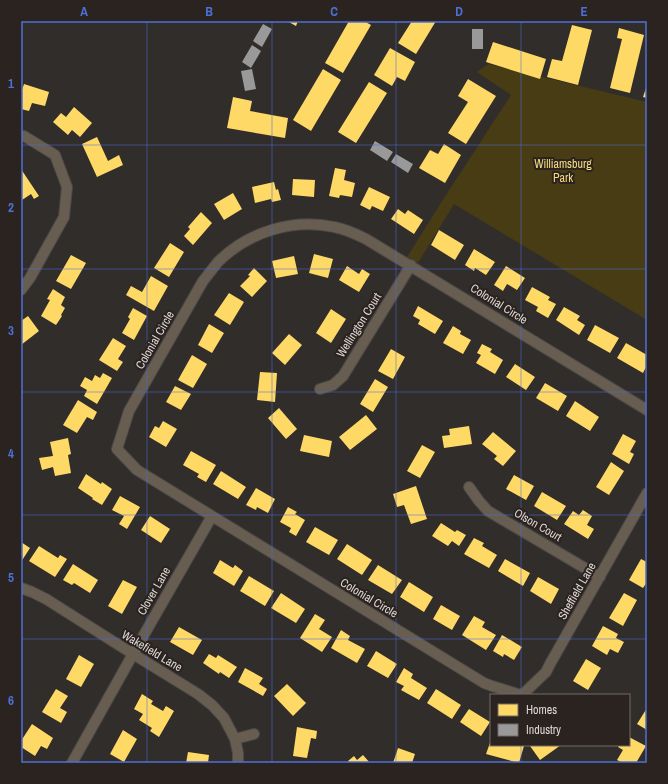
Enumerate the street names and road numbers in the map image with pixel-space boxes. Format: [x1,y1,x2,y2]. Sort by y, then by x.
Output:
street label: Colonial Circle [467,280,531,328]
street label: Wellington Court [333,290,385,360]
street label: Colonial Circle [132,308,178,372]
street label: Olson Court [511,505,565,545]
street label: Sheffield Lane [554,560,600,622]
street label: Clover Lane [134,564,174,618]
street label: Colonial Circle [337,575,401,621]
street label: Wakefield Lane [119,627,185,675]

